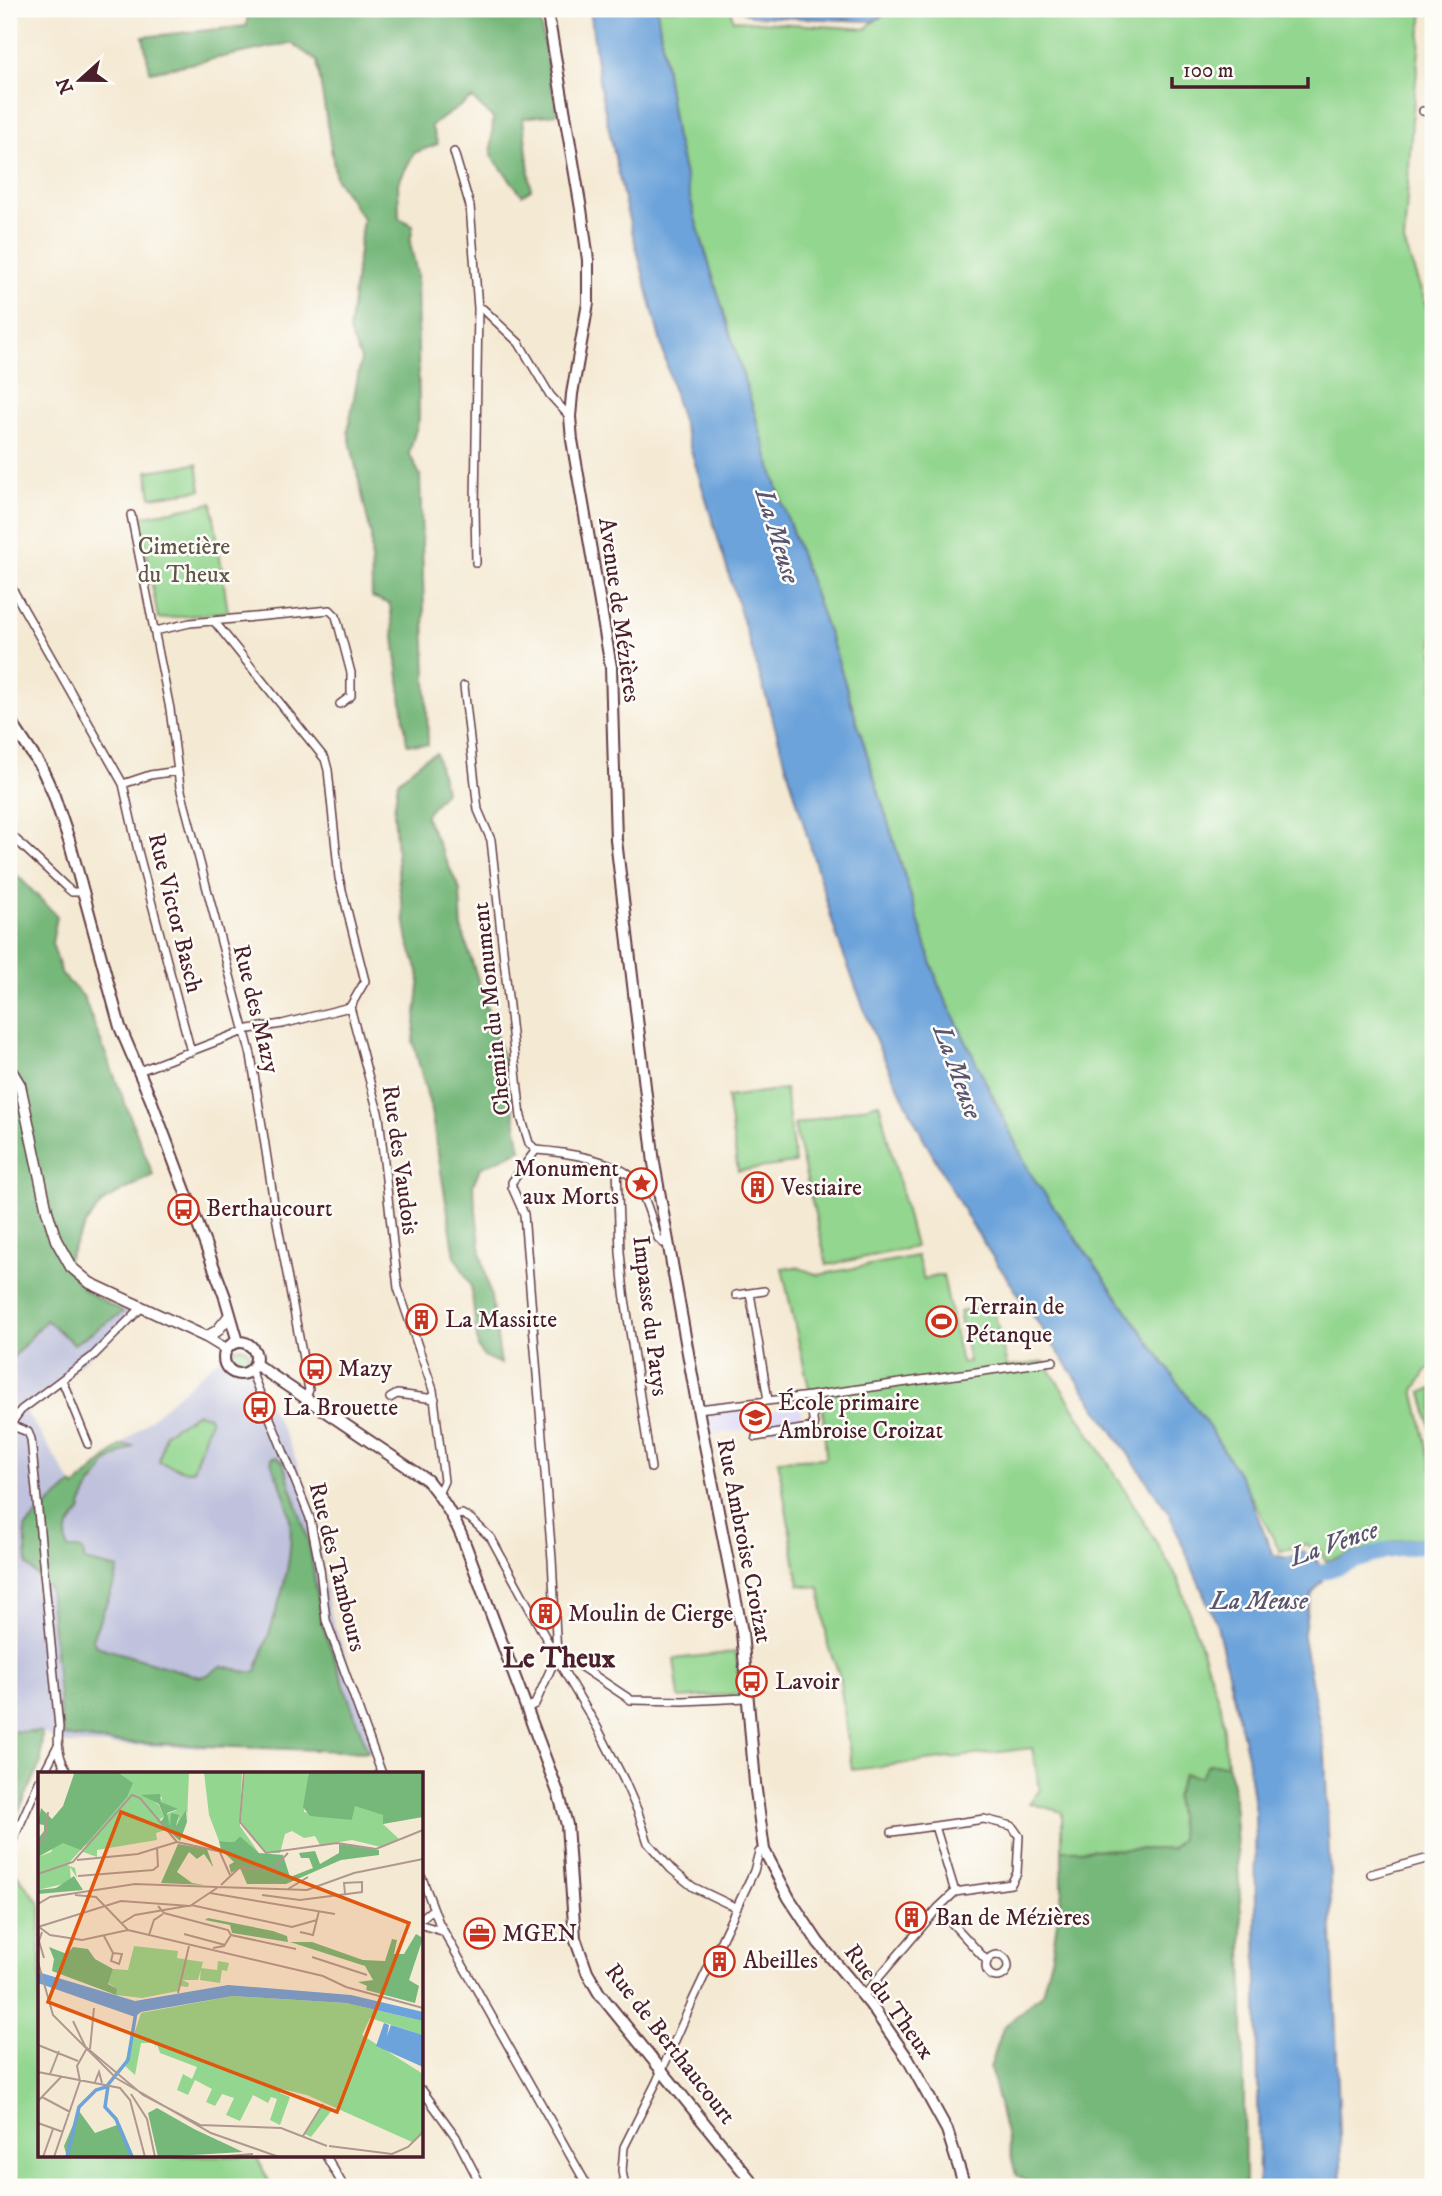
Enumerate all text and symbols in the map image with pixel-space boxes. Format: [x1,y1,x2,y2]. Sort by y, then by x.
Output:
north arrow [46,46,116,116]
scale bar [1172,46,1309,90]
text: 100 m [1183,58,1234,84]
text: N [52,74,79,97]
water label: La Meuse [746,483,807,589]
street label: Avenue de Mézières [591,516,647,704]
park label: Cimetière du Theux [138,532,231,590]
street label: Rue Victor Basch [141,830,209,997]
street label: Chemin du Monument [466,901,518,1117]
street label: Rue des Mazy [226,942,287,1077]
water label: La Meuse [924,1019,990,1125]
street label: Rue des Vaudois [375,1083,425,1237]
place label: Monument aux Morts [514,1154,619,1212]
place icon: Monument aux Morts [625,1166,659,1200]
building icon: Vestiaire [741,1171,775,1205]
place label: Vestiaire [780,1173,862,1203]
bus stop icon: Berthaucourt [166,1192,200,1226]
place label: Berthaucourt [206,1194,333,1224]
street label: Impasse du Patys [625,1234,675,1398]
place label: Terrain de Pétanque [965,1292,1065,1350]
building icon: La Massitte [405,1303,439,1337]
sports icon: Terrain de Pétanque [925,1304,959,1338]
place label: La Massitte [445,1305,557,1335]
bus stop icon: Mazy [298,1352,332,1386]
place label: Mazy [338,1354,392,1384]
place label: École primaire Ambroise Croizat [778,1388,943,1446]
bus stop icon: La Brouette [243,1391,277,1425]
place label: La Brouette [283,1393,398,1423]
school or university icon: École primaire Ambroise Croizat [738,1400,772,1434]
street label: Rue Ambroise Croizat [709,1436,779,1646]
street label: Rue des Tambours [301,1479,373,1655]
water label: La Vence [1284,1513,1384,1575]
water label: La Meuse [1208,1585,1309,1618]
building icon: Moulin de Cierge [528,1597,562,1631]
place label: Moulin de Cierge [568,1599,734,1629]
district label: Le Theux [503,1641,615,1676]
bus stop icon: Lavoir [735,1665,769,1699]
place label: Lavoir [775,1667,840,1697]
inset map [38,1772,424,2158]
building icon: Ban de Mézières [895,1901,929,1935]
place label: Ban de Mézières [935,1903,1090,1933]
office icon: MGEN [462,1917,496,1951]
place label: MGEN [502,1919,577,1949]
street label: Rue du Theux [837,1938,941,2066]
building icon: Abeilles [703,1944,737,1978]
place label: Abeilles [743,1946,818,1976]
street label: Rue de Berthaucourt [598,1958,742,2131]

